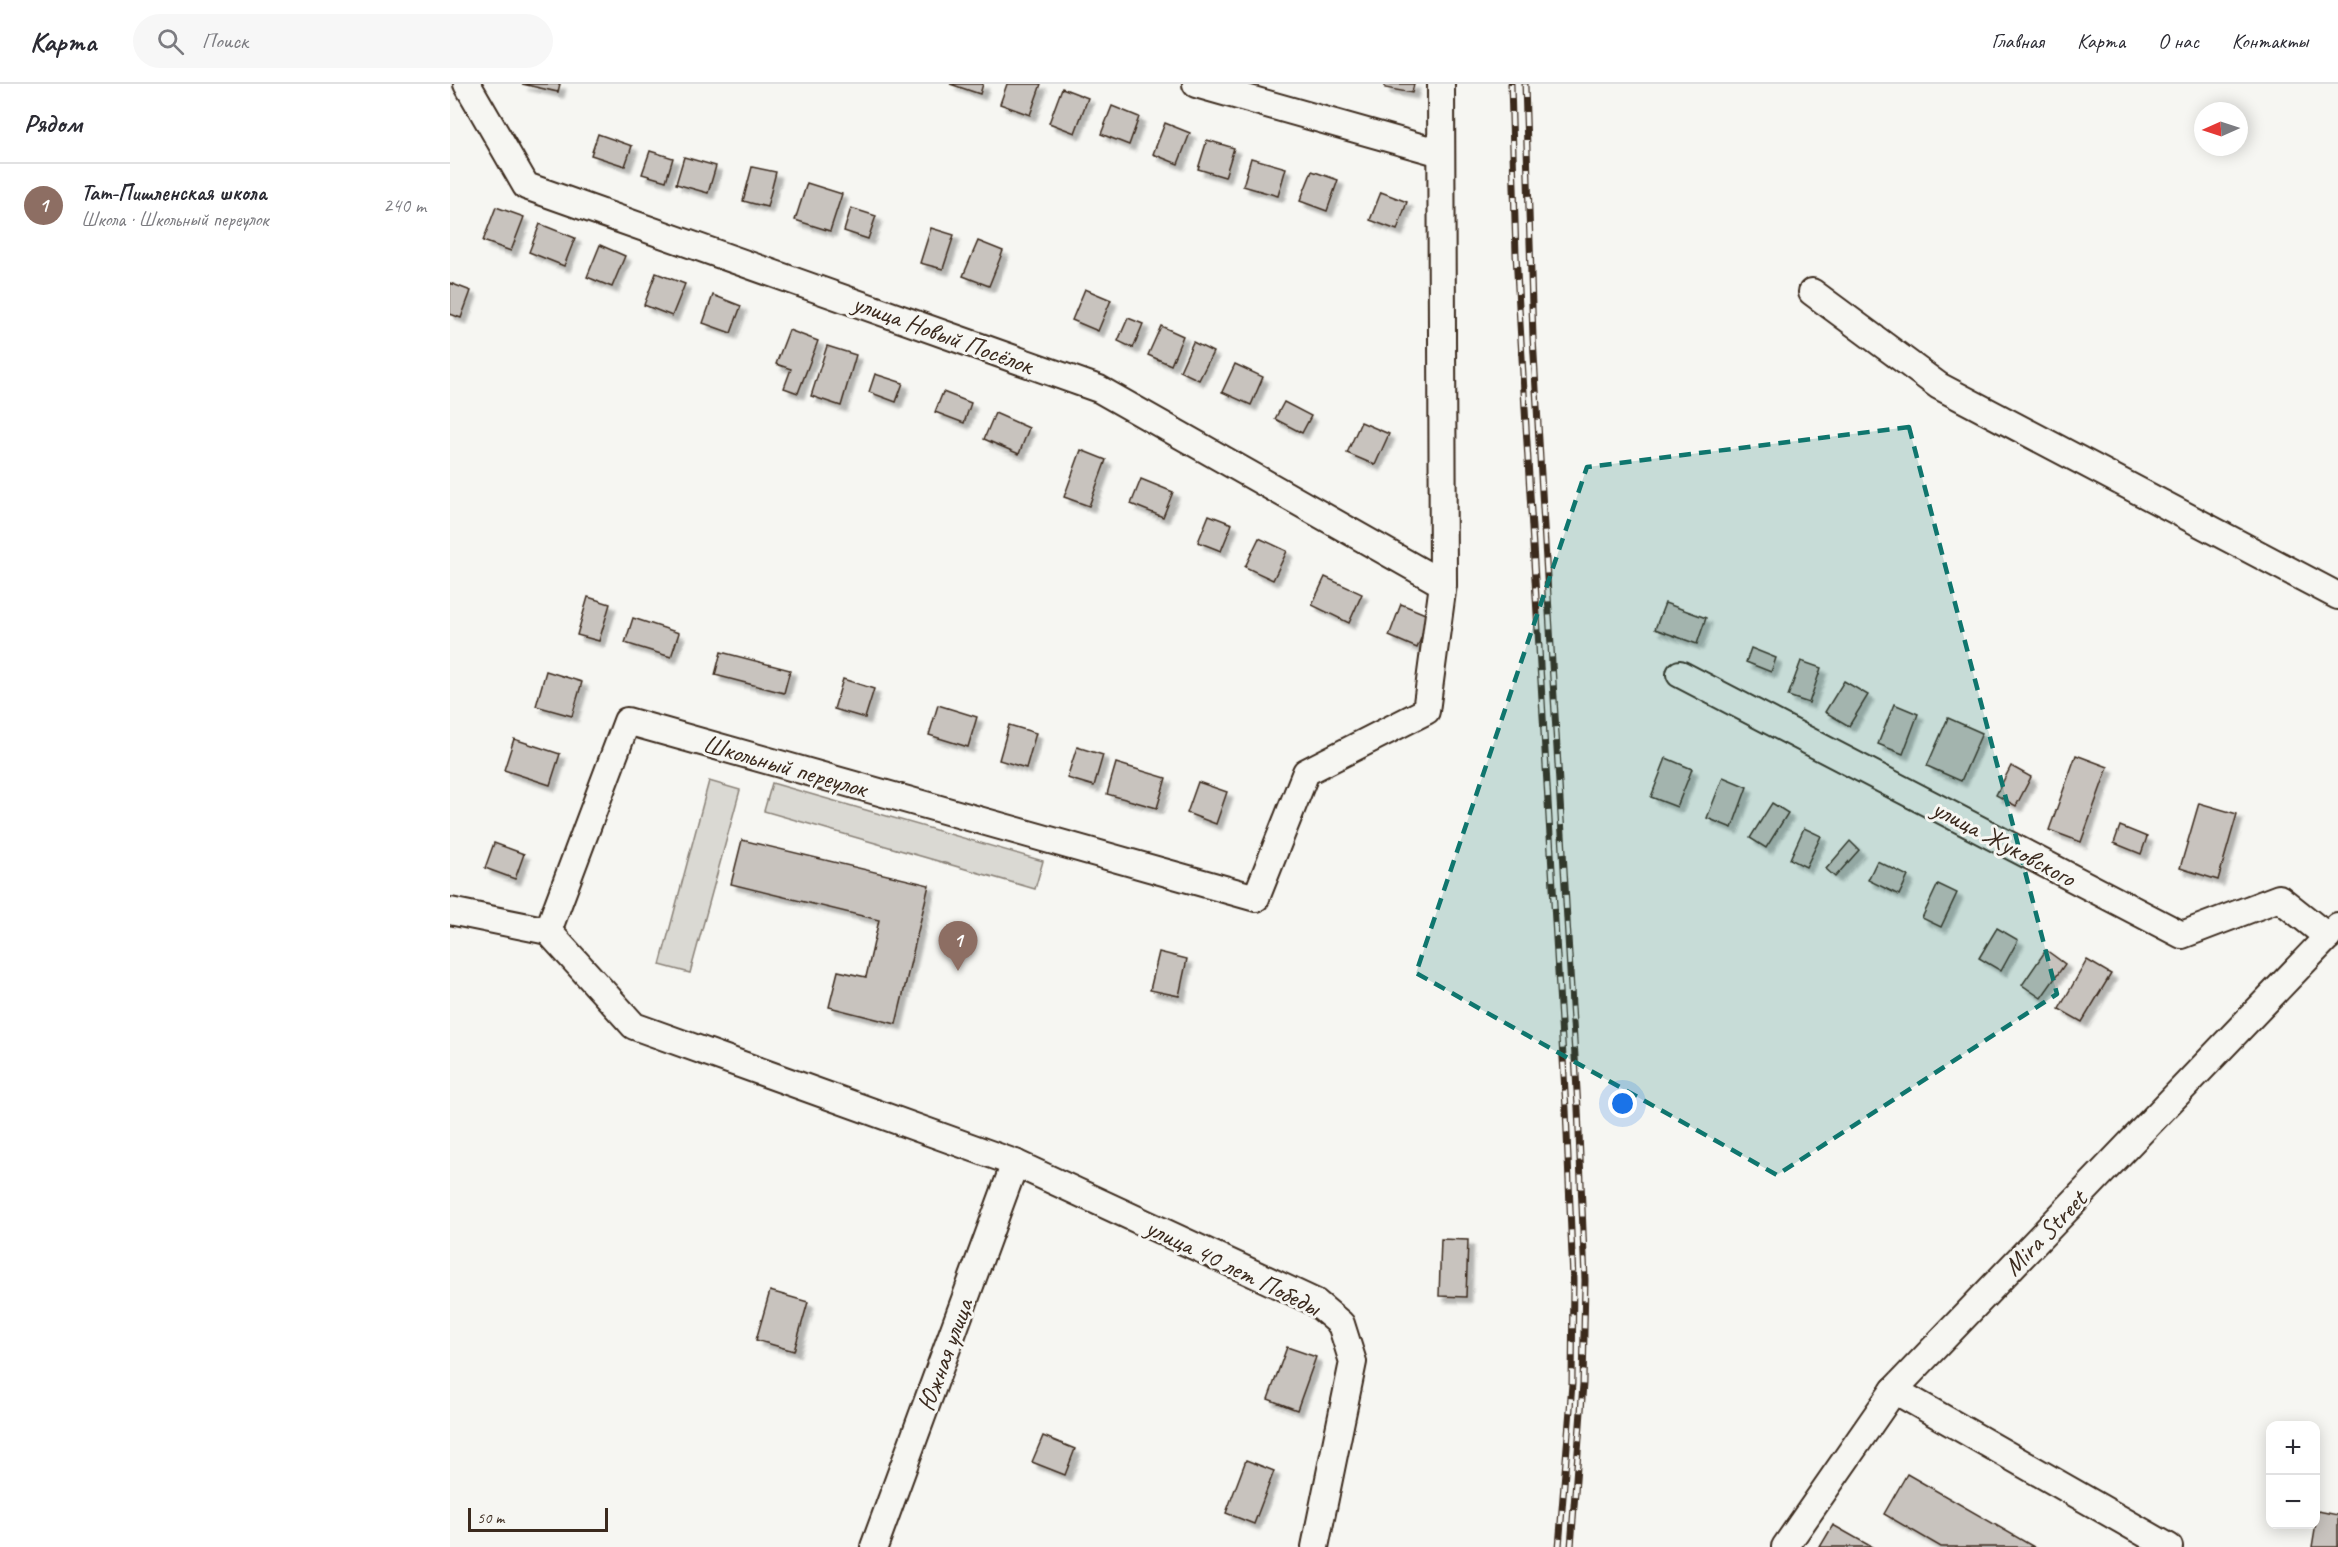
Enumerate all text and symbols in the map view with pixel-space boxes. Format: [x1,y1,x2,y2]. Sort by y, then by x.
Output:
search box [133,14,553,68]
text: Карта [30,24,97,59]
icon: search [154,25,187,58]
text: Поиск [202,27,248,55]
text: Главная [1991,28,2044,54]
text: Карта [2077,28,2125,54]
text: О нас [2158,28,2199,54]
text: Контакты [2232,28,2308,54]
north arrow [2194,102,2248,156]
text: Рядом [24,107,82,140]
text: Тат-Пишленская школа [81,179,266,207]
text: 1 [39,193,48,218]
text: 240 m [383,193,426,218]
text: Школа · Школьный переулок [81,207,268,232]
street label: улица Новый Посёлок [847,285,1040,383]
street label: Школьный переулок [699,727,873,806]
street label: улица Жуковского [1925,791,2083,895]
pin: 1 [938,922,978,971]
your location [1608,1089,1637,1118]
street label: Mira Street [1996,1182,2095,1283]
street label: улица 40 лет Победы [1139,1210,1327,1324]
street label: Южная улица [910,1293,981,1416]
map controls [2266,1421,2320,1529]
button: + [2266,1421,2320,1475]
button: − [2266,1475,2320,1529]
scale bar [468,1505,608,1532]
text: 50 m [477,1508,504,1528]

